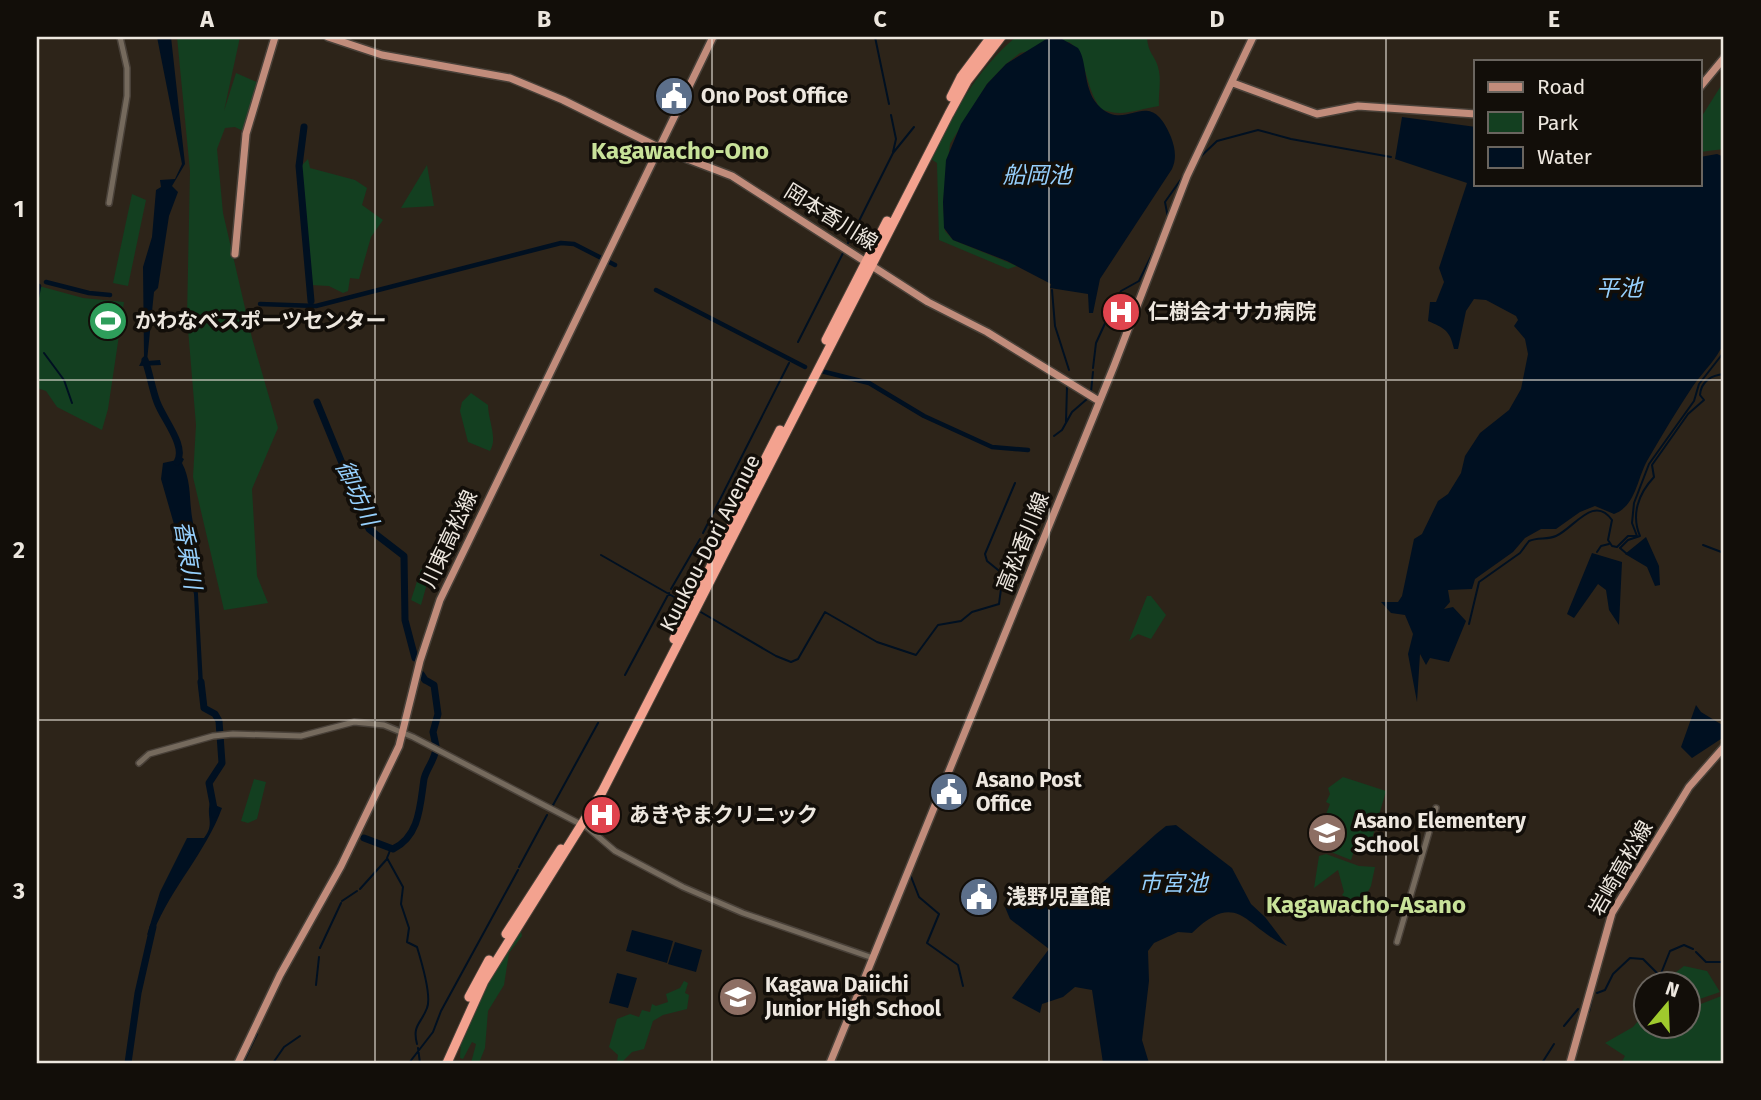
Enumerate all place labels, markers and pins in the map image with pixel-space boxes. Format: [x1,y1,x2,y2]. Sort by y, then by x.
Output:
public building icon: Ono Post Office [653,75,695,117]
place label: Ono Post Office [701,83,849,109]
hospital icon: 仁樹会オサカ病院 [1100,291,1142,333]
place label: 仁樹会オサカ病院 [1148,299,1316,325]
sports icon: かわなべスポーツセンター [87,300,129,342]
place label: かわなべスポーツセンター [135,308,387,334]
place label: Asano Post Office [975,767,1083,817]
public building icon: Asano Post Office [928,771,970,813]
hospital icon: あきやまクリニック [581,794,623,836]
place label: あきやまクリニック [629,802,818,828]
place label: Asano Elementery School [1353,808,1526,858]
school or university icon: Asano Elementery School [1306,812,1348,854]
public building icon: 浅野児童館 [958,876,1000,918]
place label: 浅野児童館 [1006,884,1111,910]
place label: Kagawa Daiichi Junior High School [764,972,942,1022]
school or university icon: Kagawa Daiichi Junior High School [717,976,759,1018]

